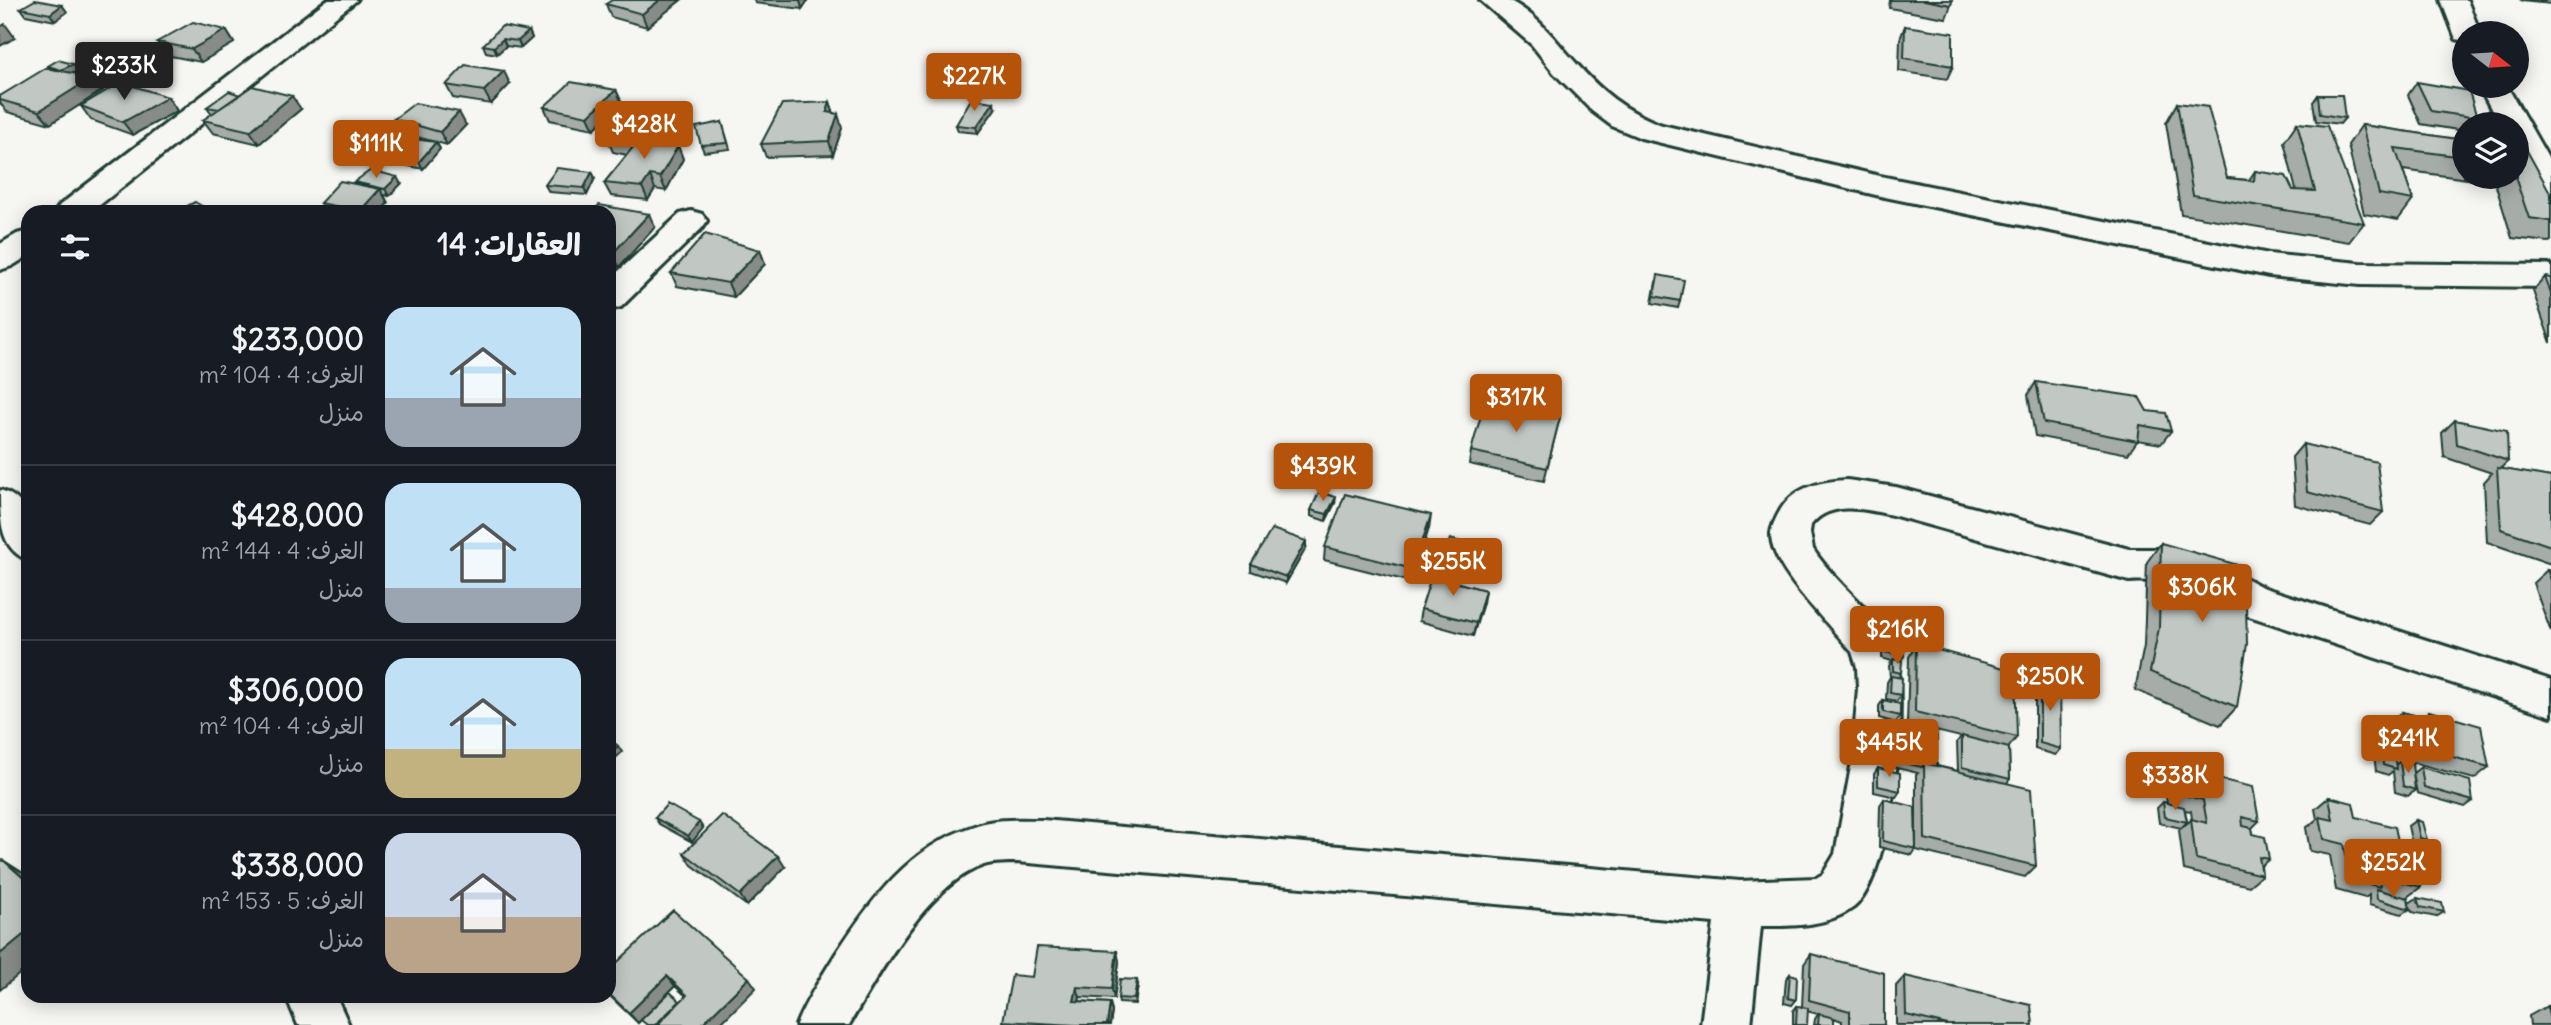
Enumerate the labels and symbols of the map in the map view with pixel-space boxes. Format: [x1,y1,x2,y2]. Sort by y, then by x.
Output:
north arrow [2452,21,2529,98]
pin: $233K [75,42,173,102]
pin: $227K [925,54,1023,113]
pin: $428K [595,102,693,161]
pin: $111K [327,120,425,180]
pin: $317K [1467,374,1565,434]
pin: $439K [1274,444,1372,503]
pin: $255K [1404,538,1502,598]
pin: $306K [2153,564,2251,624]
pin: $216K [1848,606,1946,666]
pin: $250K [2001,654,2099,713]
pin: $241K [2359,716,2457,775]
pin: $445K [1840,720,1938,779]
pin: $338K [2126,752,2224,812]
pin: $252K [2344,839,2442,899]

